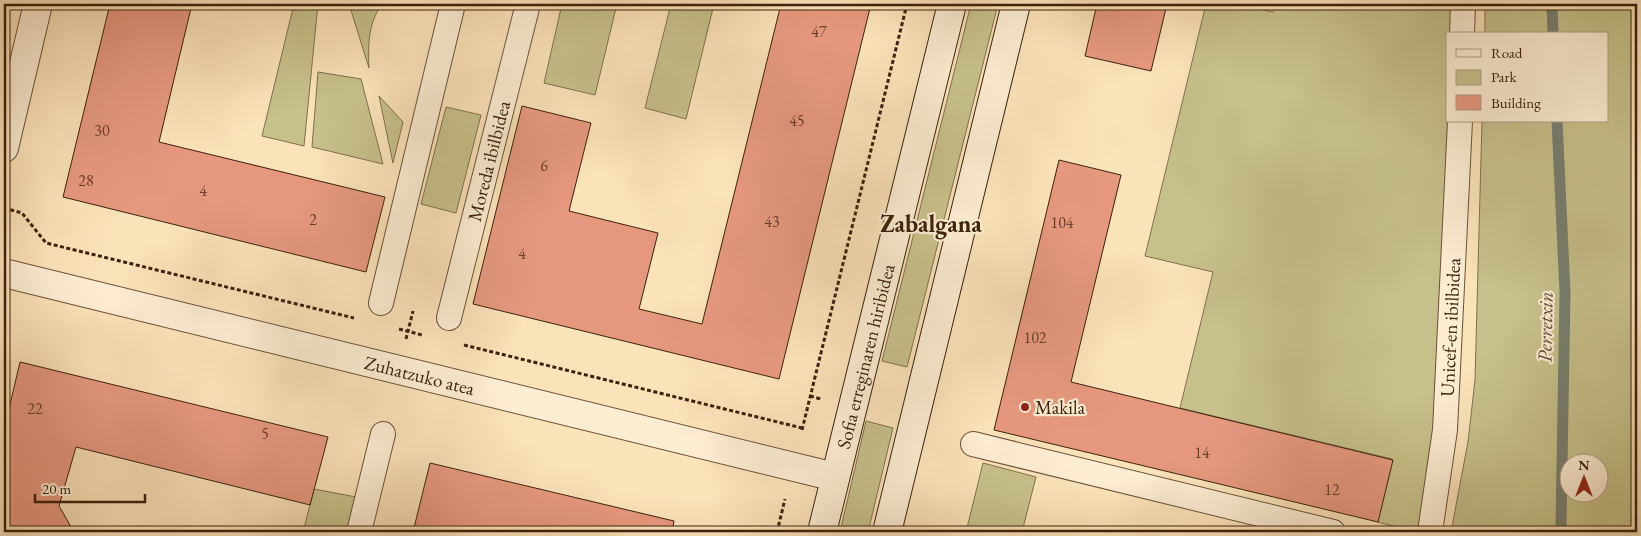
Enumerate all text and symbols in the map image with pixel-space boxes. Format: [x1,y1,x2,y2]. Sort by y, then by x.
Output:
house number: 47 [811,21,827,42]
legend [1446,32,1608,122]
text: Road [1491,43,1523,62]
text: Park [1491,67,1518,86]
text: Building [1491,93,1541,112]
street label: Moreda ibilbidea [461,98,516,224]
house number: 45 [789,110,805,131]
house number: 30 [94,120,110,141]
house number: 6 [540,155,548,176]
house number: 28 [78,170,94,191]
house number: 4 [199,180,207,201]
district label: Zabalgana [880,208,982,240]
house number: 2 [309,209,317,230]
house number: 43 [764,211,780,232]
house number: 104 [1050,212,1074,233]
house number: 4 [518,243,526,264]
street label: Unicef-en ibilbidea [1434,257,1466,397]
street label: Sofia erreginaren hiribidea [830,261,900,451]
water label: Perretxin [1531,291,1559,363]
house number: 102 [1023,327,1047,348]
street label: Zuhatzuko atea [362,349,478,401]
place label: Makila [1035,395,1085,420]
house number: 22 [27,398,43,419]
marker: Makila [1019,401,1031,413]
house number: 5 [261,423,269,444]
house number: 14 [1194,442,1210,463]
north arrow [1558,454,1608,504]
text: N [1578,456,1590,474]
scale bar [35,471,145,503]
text: 20 m [42,479,71,498]
house number: 12 [1324,479,1340,500]

